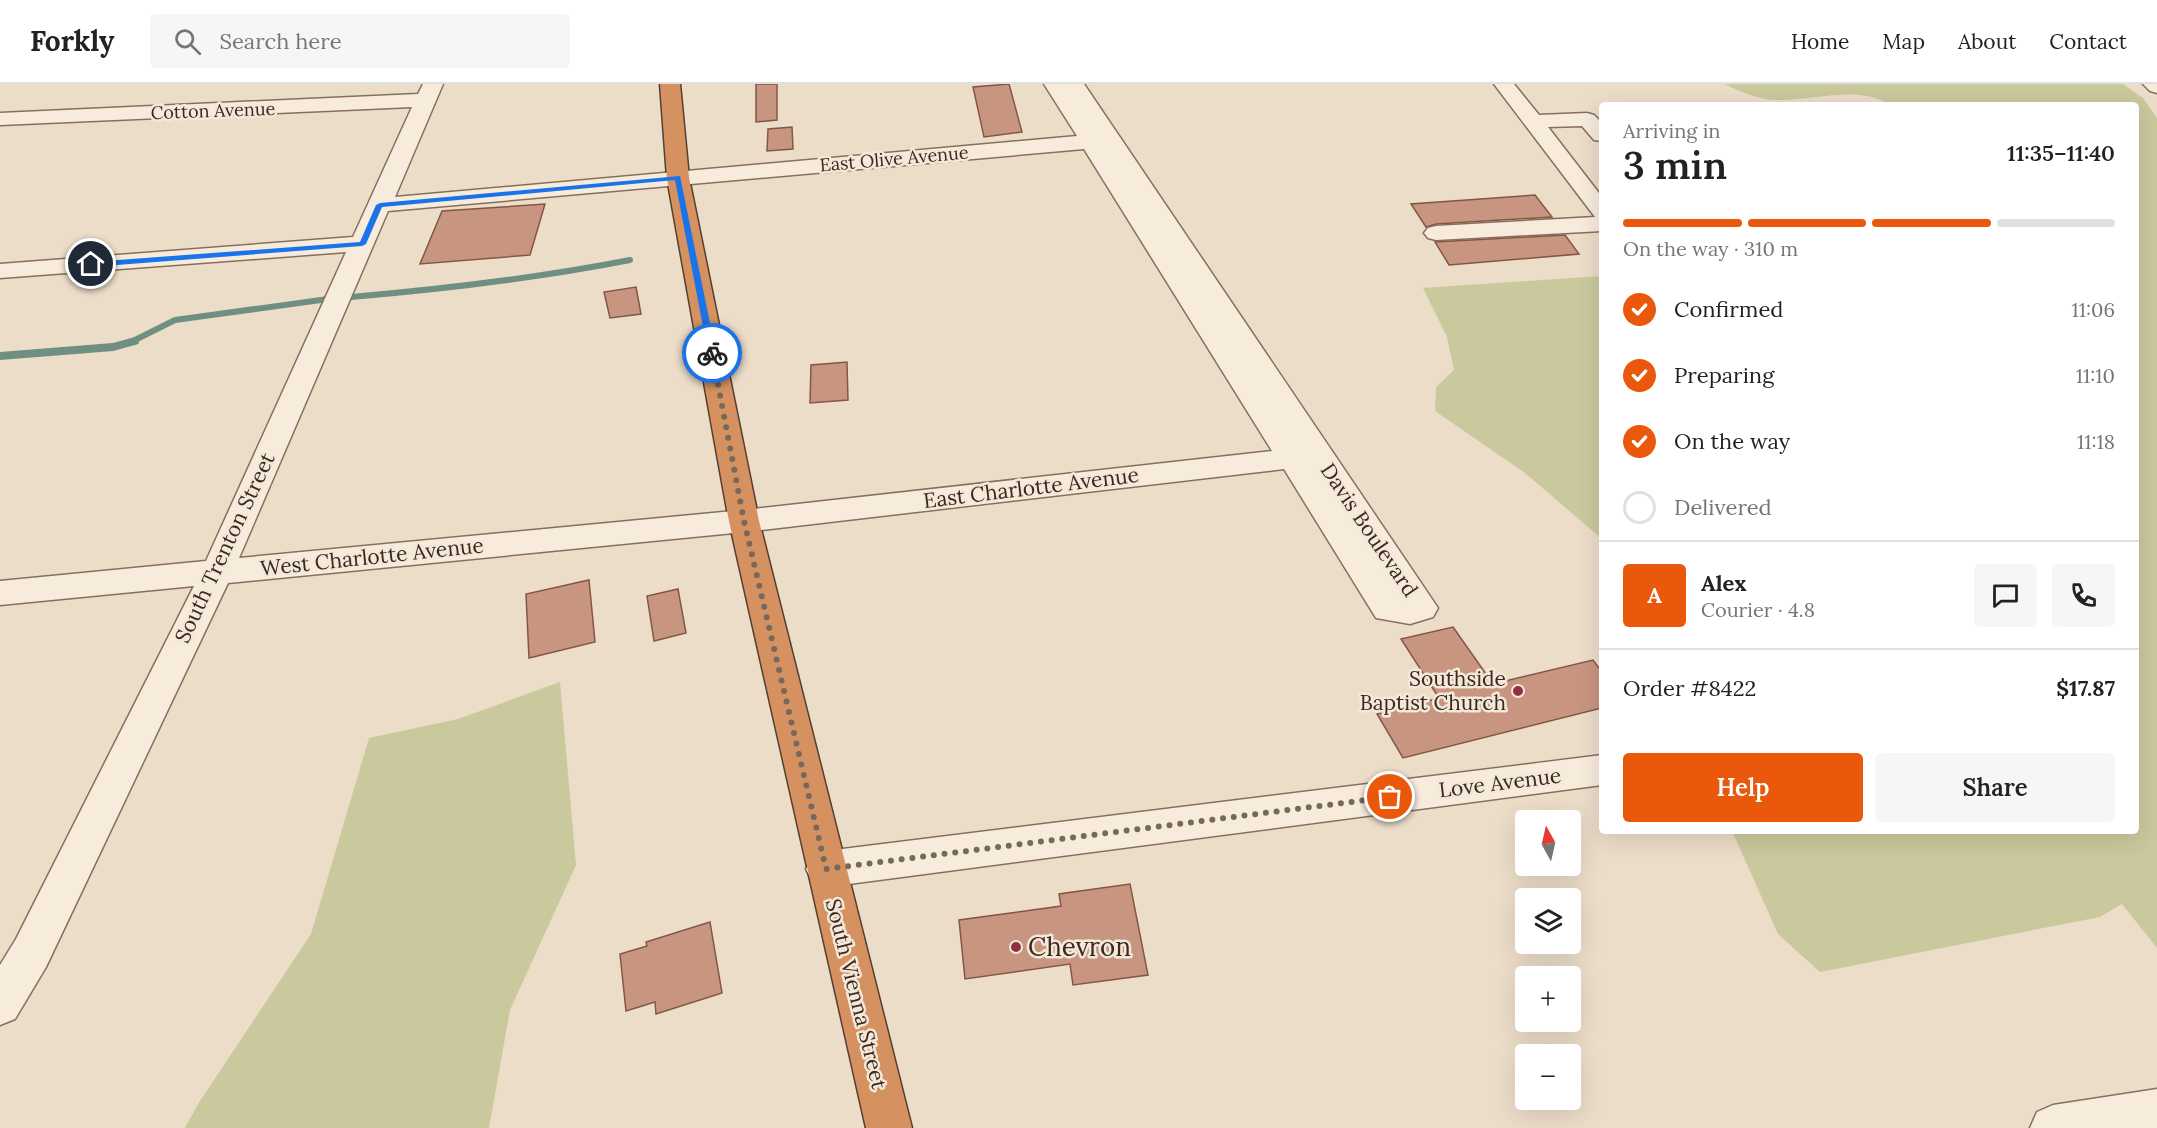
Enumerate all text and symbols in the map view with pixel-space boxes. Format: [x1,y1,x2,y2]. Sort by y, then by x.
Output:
search box [150,14,570,68]
text: Forkly [30,23,114,59]
icon: search [171,25,204,58]
text: Search here [219,27,342,55]
text: Home [1791,28,1849,55]
text: Map [1882,28,1925,55]
text: About [1958,28,2016,55]
text: Contact [2049,28,2127,55]
street label: Cotton Avenue [150,97,276,124]
text: Arriving in [1623,118,1720,143]
text: 11:35–11:40 [2007,139,2115,167]
text: 3 min [1623,140,1727,190]
street label: East Olive Avenue [819,141,970,176]
text: On the way · 310 m [1623,236,1798,261]
pin [65,238,116,289]
icon: home [74,247,107,280]
icon: check [1623,293,1656,326]
text: Confirmed [1674,295,1783,323]
text: 11:06 [2071,297,2115,322]
courier [682,323,742,383]
icon: bike [696,337,729,370]
icon: check [1623,359,1656,392]
text: Preparing [1674,361,1774,389]
text: 11:10 [2076,363,2115,388]
icon: check [1623,425,1656,458]
text: On the way [1674,427,1790,455]
text: 11:18 [2077,429,2115,454]
street label: South Trenton Street [169,447,281,647]
street label: Davis Boulevard [1315,458,1424,602]
street label: East Charlotte Avenue [922,461,1140,514]
text: Delivered [1674,493,1772,521]
street label: West Charlotte Avenue [259,531,485,582]
button: chat [1974,564,2037,627]
button: phone [2052,564,2115,627]
text: Alex [1701,569,1746,597]
text: A [1647,581,1662,609]
text: Courier · 4.8 [1701,597,1815,622]
place label: Southside Baptist Church [1360,665,1506,716]
text: Order #8422 [1623,674,1756,702]
text: $17.87 [2056,674,2115,702]
marker: Southside Baptist Church [1511,684,1525,698]
button: Help [1623,753,1863,822]
button: Share [1875,753,2115,822]
street label: Love Avenue [1437,762,1563,803]
pin [1364,771,1415,822]
icon: bag [1373,780,1406,813]
north arrow [1515,810,1581,876]
map controls [1515,810,1581,1110]
button: layers [1515,888,1581,954]
street label: South Vienna Street [820,896,893,1093]
place label: Chevron [1028,930,1131,963]
marker: Chevron [1009,940,1023,954]
button: + [1515,966,1581,1032]
button: − [1515,1044,1581,1110]

